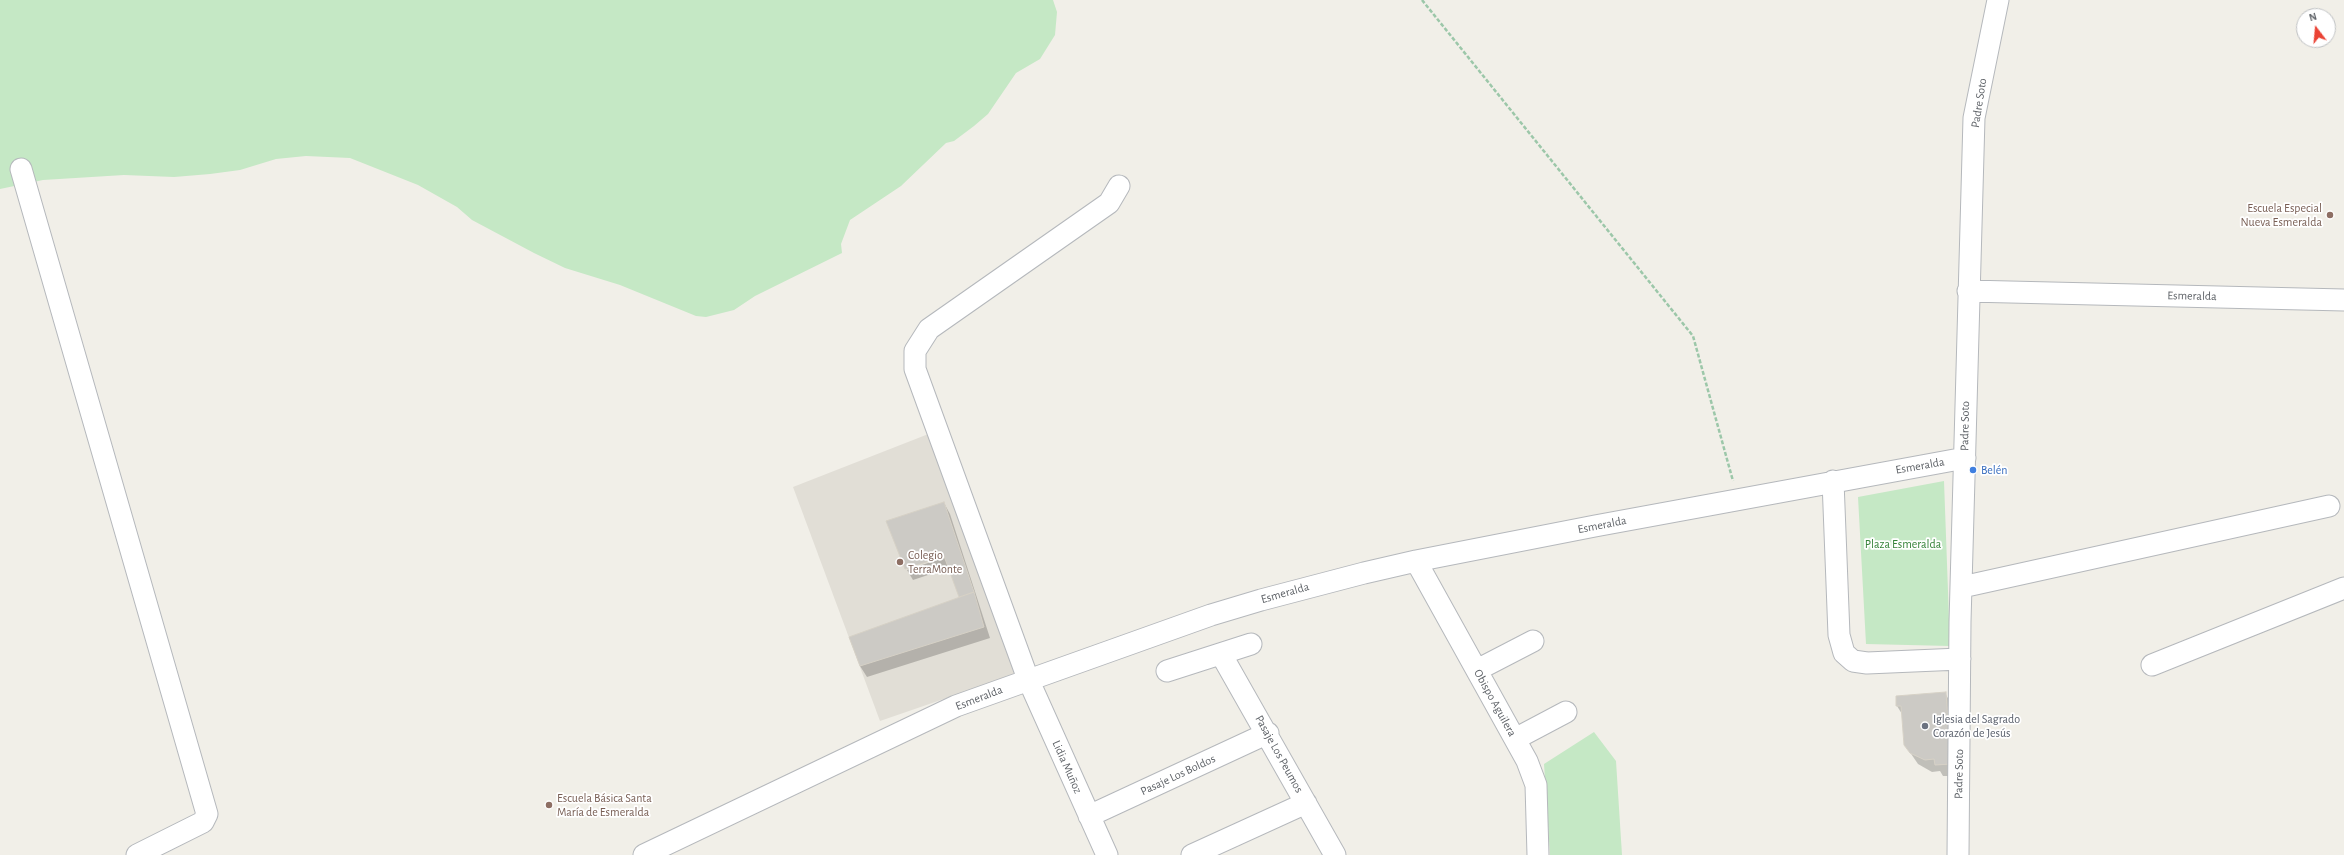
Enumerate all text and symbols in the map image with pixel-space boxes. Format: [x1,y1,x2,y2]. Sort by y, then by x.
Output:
north arrow [2296,8,2336,48]
text: N [2308,11,2318,23]
street label: Padre Soto [1968,77,1990,129]
place label: Escuela Especial Nueva Esmeralda [2240,201,2322,229]
marker: Escuela Especial Nueva Esmeralda [2325,210,2335,220]
street label: Esmeralda [2167,288,2217,304]
street label: Padre Soto [1957,401,1973,451]
street label: Esmeralda [1894,455,1946,477]
place label: Belén [1981,463,2008,477]
marker: Belén [1968,465,1978,475]
street label: Esmeralda [1576,513,1628,537]
park label: Plaza Esmeralda [1865,537,1941,551]
place label: Colegio TerraMonte [908,548,962,576]
marker: Colegio TerraMonte [895,557,905,567]
street label: Esmeralda [1259,579,1311,607]
street label: Obispo Aguilera [1471,667,1519,739]
street label: Esmeralda [953,682,1005,714]
place label: Iglesia del Sagrado Corazón de Jesús [1933,712,2020,740]
street label: Pasaje Los Peumos [1252,713,1306,795]
marker: Iglesia del Sagrado Corazón de Jesús [1920,721,1930,731]
street label: Lidia Muñoz [1049,738,1085,796]
street label: Padre Soto [1951,749,1967,799]
street label: Pasaje Los Boldos [1138,751,1218,799]
place label: Escuela Básica Santa María de Esmeralda [557,791,652,819]
marker: Escuela Básica Santa María de Esmeralda [544,800,554,810]

